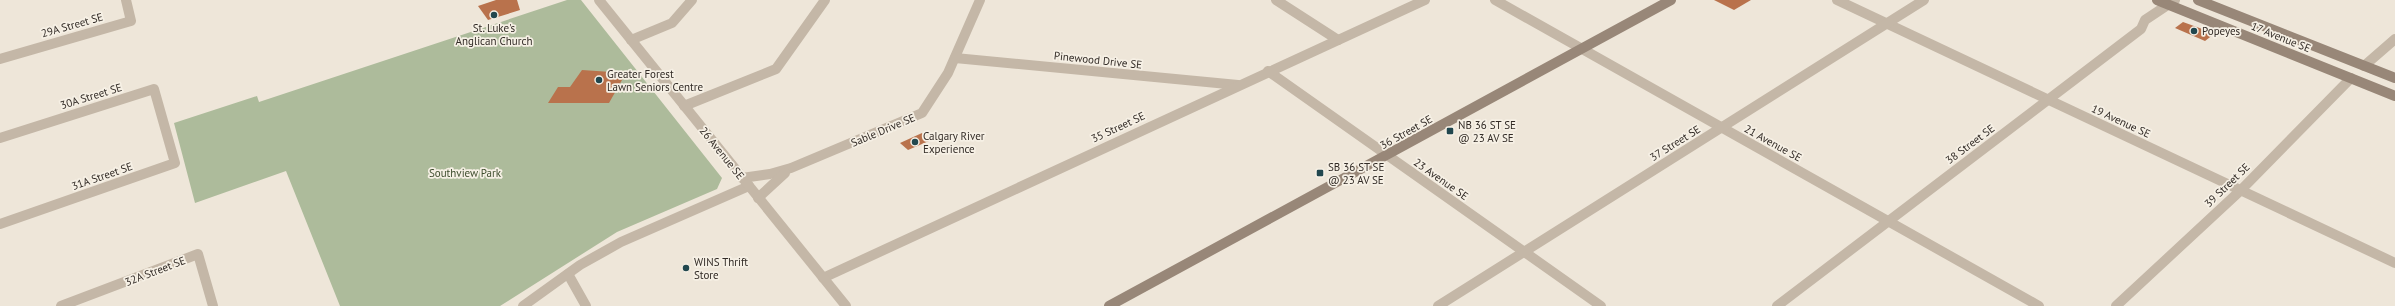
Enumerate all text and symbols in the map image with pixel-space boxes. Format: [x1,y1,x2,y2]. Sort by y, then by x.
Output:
street label: 29A Street SE [39,9,105,41]
marker: St. Luke's Anglican Church [489,10,499,20]
street label: 17 Avenue SE [2249,19,2313,55]
place label: St. Luke's Anglican Church [456,21,532,48]
place label: Popeyes [2202,24,2241,38]
marker: Popeyes [2189,26,2199,36]
street label: Pinewood Drive SE [1053,48,1143,72]
place label: Greater Forest Lawn Seniors Centre [607,67,704,94]
marker: Greater Forest Lawn Seniors Centre [594,75,604,85]
street label: 30A Street SE [59,80,124,112]
street label: 19 Avenue SE [2089,101,2153,141]
street label: 35 Street SE [1089,108,1147,146]
street label: Sable Drive SE [849,110,917,150]
street label: 36 Street SE [1377,112,1435,152]
place label: NB 36 ST SE @ 23 AV SE [1458,118,1516,145]
street label: 21 Avenue SE [1742,121,1804,165]
street label: 38 Street SE [1943,121,1997,167]
street label: 37 Street SE [1647,122,1703,164]
street label: 26 Avenue SE [697,124,748,182]
marker: NB 36 ST SE @ 23 AV SE [1445,126,1455,136]
place label: Calgary River Experience [923,129,985,156]
marker: Calgary River Experience [910,137,920,147]
street label: 23 Avenue SE [1411,155,1471,203]
street label: 31A Street SE [70,159,134,193]
place label: SB 36 ST SE @ 23 AV SE [1328,160,1384,187]
street label: 39 Street SE [2201,160,2253,210]
park label: Southview Park [429,166,502,180]
marker: SB 36 ST SE @ 23 AV SE [1315,168,1325,178]
street label: 32A Street SE [123,253,187,289]
place label: WINS Thrift Store [694,255,748,282]
marker: WINS Thrift Store [681,263,691,273]

